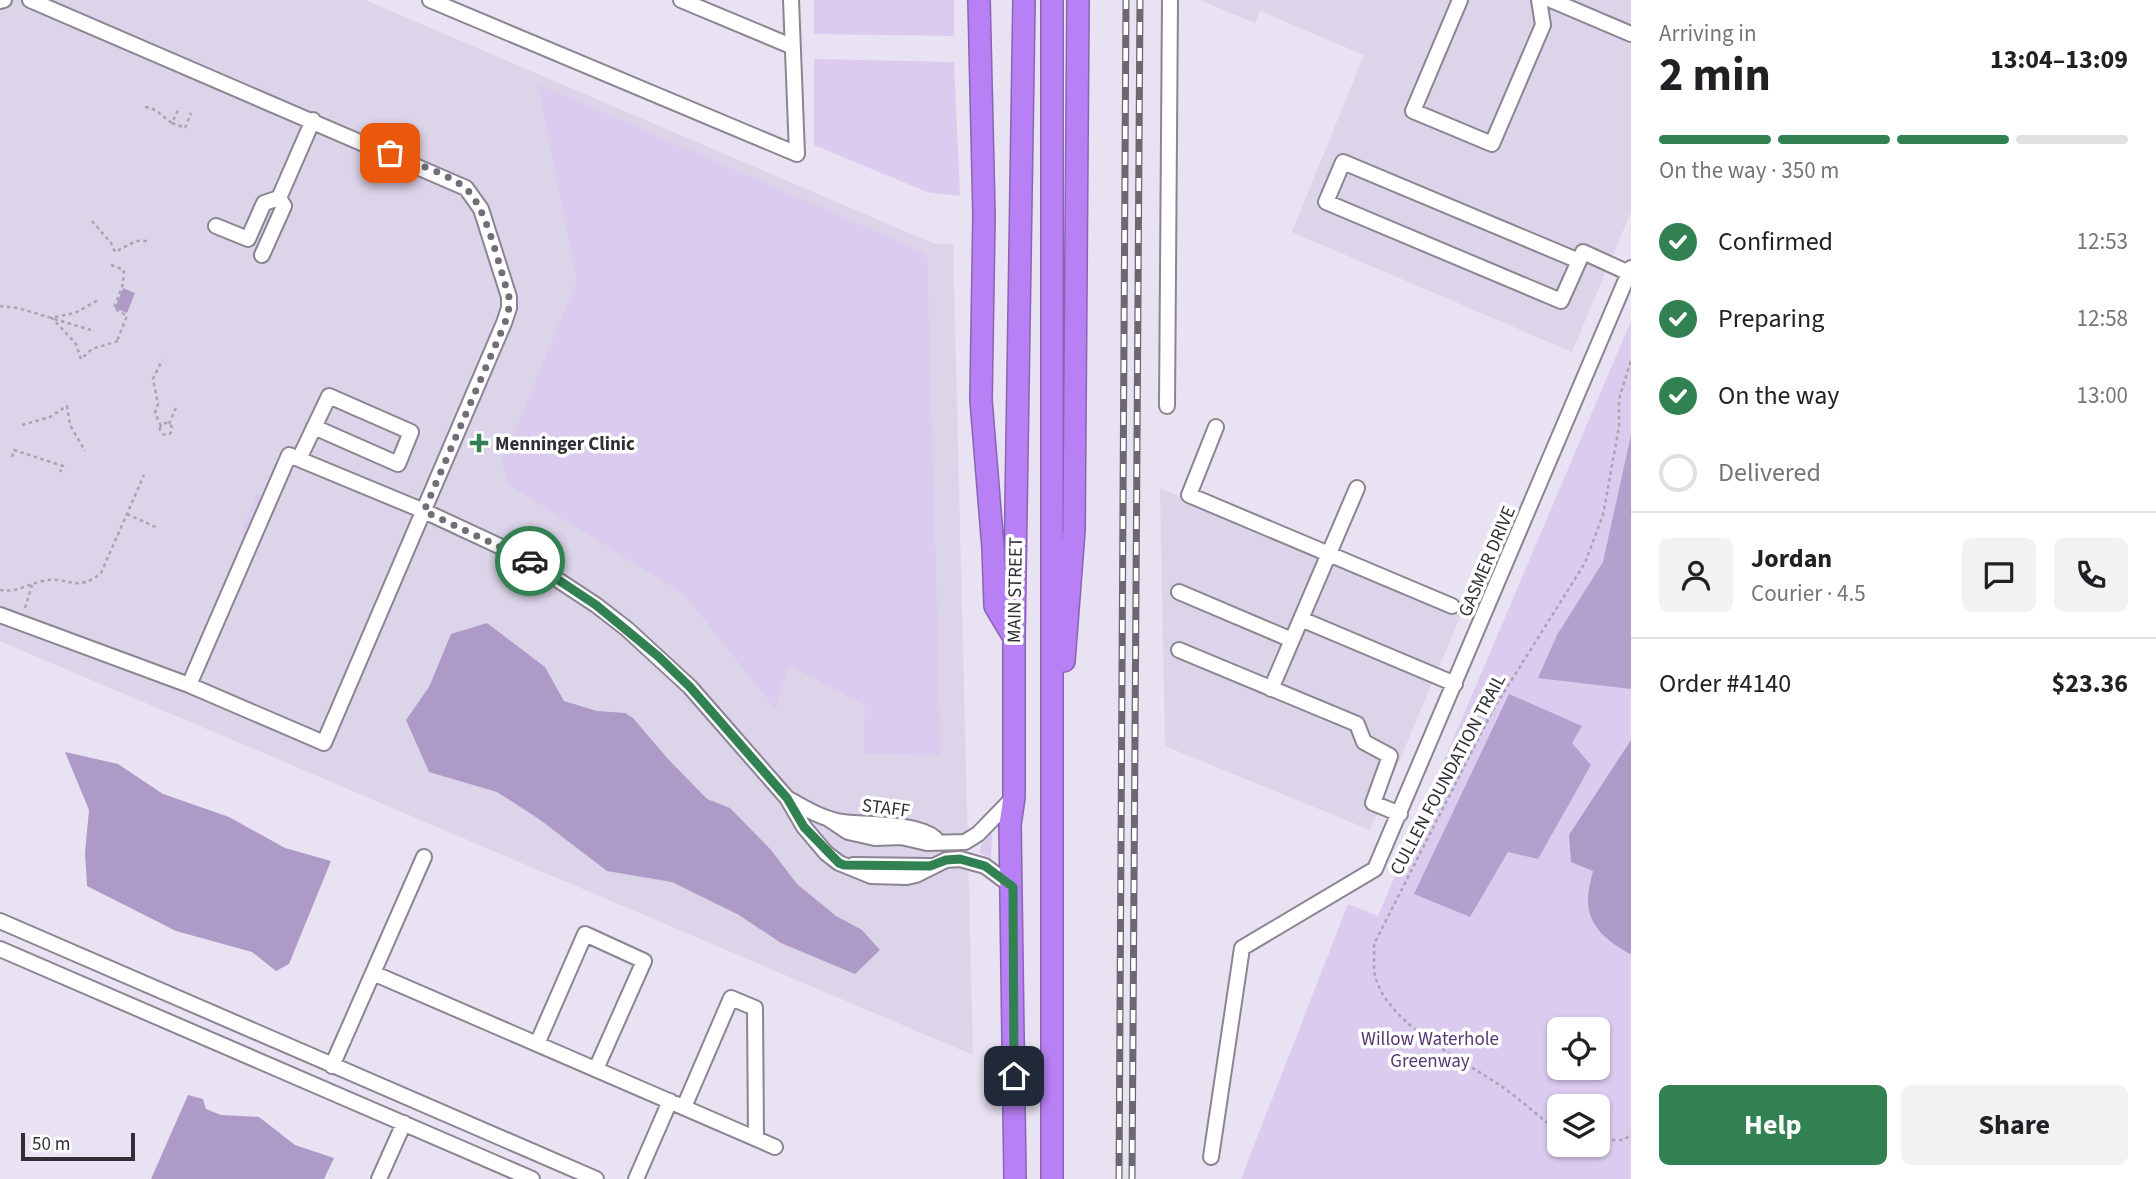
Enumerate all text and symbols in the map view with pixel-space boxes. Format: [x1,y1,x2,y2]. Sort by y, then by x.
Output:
text: Arriving in [1659,17,1757,50]
text: 13:04–13:09 [1990,41,2128,78]
text: 2 min [1659,43,1771,108]
pin [360,123,420,183]
icon: bag [371,134,409,172]
text: On the way · 350 m [1659,154,1839,187]
icon: check [1659,223,1697,261]
text: Confirmed [1718,223,1833,260]
text: 12:53 [2077,225,2128,258]
icon: check [1659,300,1697,338]
text: Preparing [1718,300,1824,337]
text: 12:58 [2077,302,2128,335]
icon: check [1659,377,1697,415]
text: On the way [1718,377,1839,414]
text: 13:00 [2077,379,2128,412]
place label: Menninger Clinic [495,431,635,458]
marker: Menninger Clinic [469,433,489,453]
text: Delivered [1718,454,1821,491]
street label: GASMER DRIVE [1452,502,1523,621]
courier [495,526,565,596]
street label: MAIN STREET [1001,537,1030,643]
button: person [1659,538,1733,612]
button: chat [1962,538,2036,612]
button: phone [2054,538,2128,612]
text: Jordan [1751,540,1832,577]
icon: car [511,542,549,580]
text: Courier · 4.5 [1751,577,1866,610]
text: Order #4140 [1659,665,1791,702]
text: $23.36 [2052,665,2128,702]
street label: CULLEN FOUNDATION TRAIL [1384,670,1513,880]
street label: STAFF [860,792,911,825]
map controls [1547,1017,1610,1157]
button: locate [1547,1017,1610,1080]
park label: Willow Waterhole Greenway [1361,1026,1499,1075]
pin [984,1046,1044,1106]
icon: home [995,1057,1033,1095]
button: Help [1659,1085,1887,1165]
button: Share [1901,1085,2128,1165]
button: layers [1547,1094,1610,1157]
scale bar [21,1130,135,1162]
text: 50 m [32,1131,70,1158]

